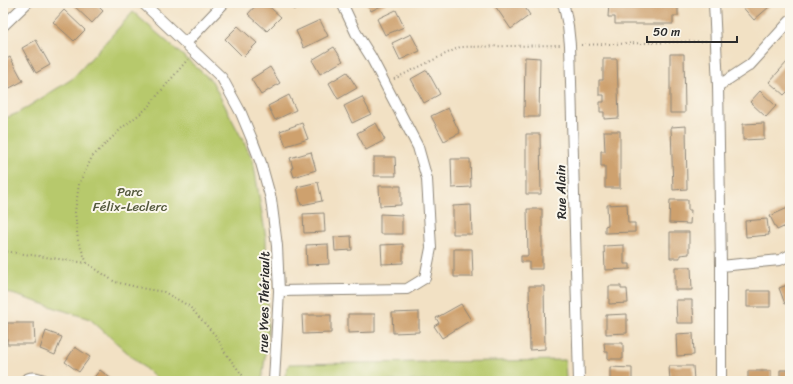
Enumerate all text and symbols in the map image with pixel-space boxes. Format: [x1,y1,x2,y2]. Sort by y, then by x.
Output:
scale bar [647,18,737,44]
text: 50 m [653,21,680,43]
street label: Rue Alain [549,165,573,219]
park label: Parc Félix-Leclerc [93,180,168,218]
street label: rue Yves Thériault [252,251,276,353]

